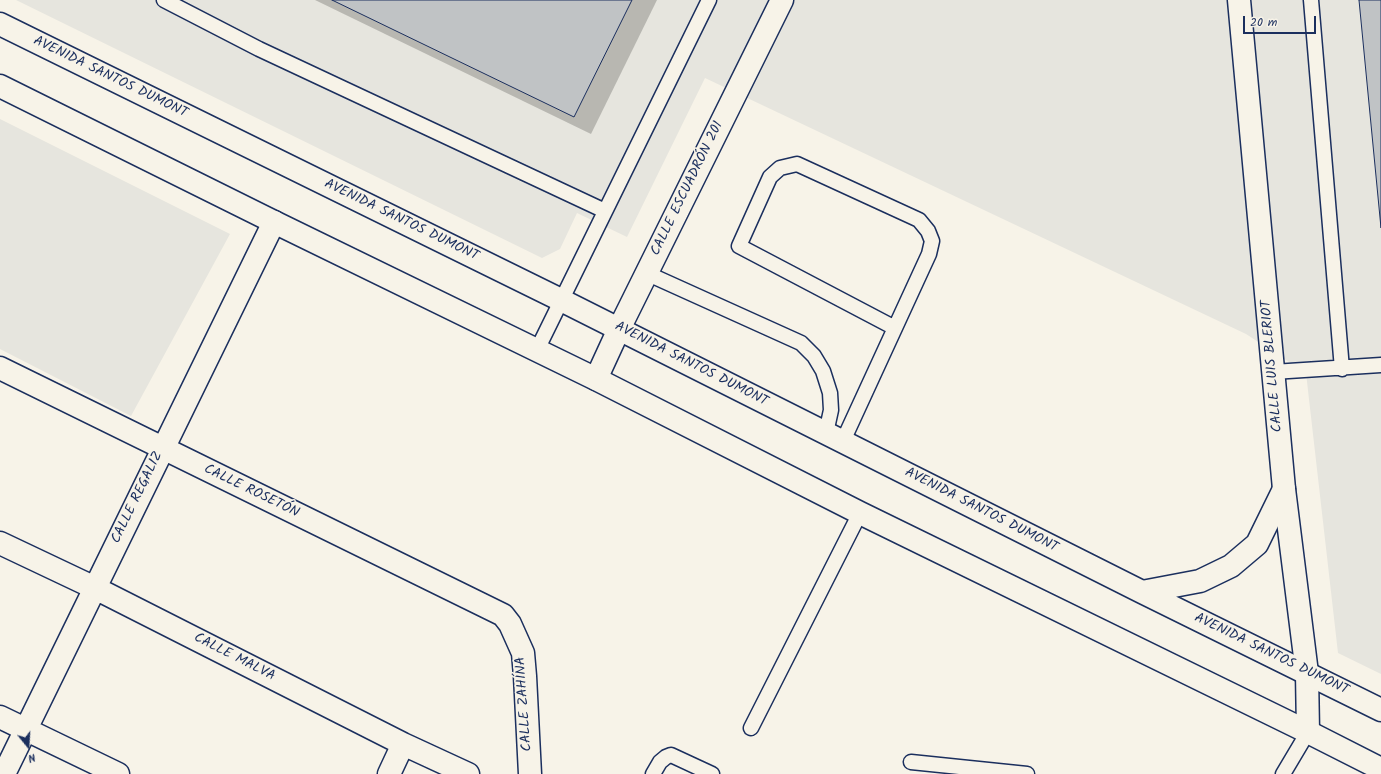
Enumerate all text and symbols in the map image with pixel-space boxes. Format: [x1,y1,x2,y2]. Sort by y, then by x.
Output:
scale bar [1245,8,1318,34]
text: 20 m [1250,13,1277,32]
street label: AVENIDA SANTOS DUMONT [30,33,190,123]
street label: CALLE ESCUADRÓN 201 [648,119,728,259]
street label: AVENIDA SANTOS DUMONT [321,176,481,266]
street label: CALLE LUIS BLERIOT [1259,299,1287,433]
street label: AVENIDA SANTOS DUMONT [612,319,770,411]
street label: CALLE REGALIZ [109,449,167,547]
street label: CALLE ROSETÓN [201,462,301,522]
street label: AVENIDA SANTOS DUMONT [902,465,1060,557]
street label: AVENIDA SANTOS DUMONT [1191,610,1351,700]
street label: CALLE MALVA [190,630,278,686]
street label: CALLE ZAHÍNA [513,656,537,752]
north arrow [8,726,48,766]
text: N [26,748,38,767]

